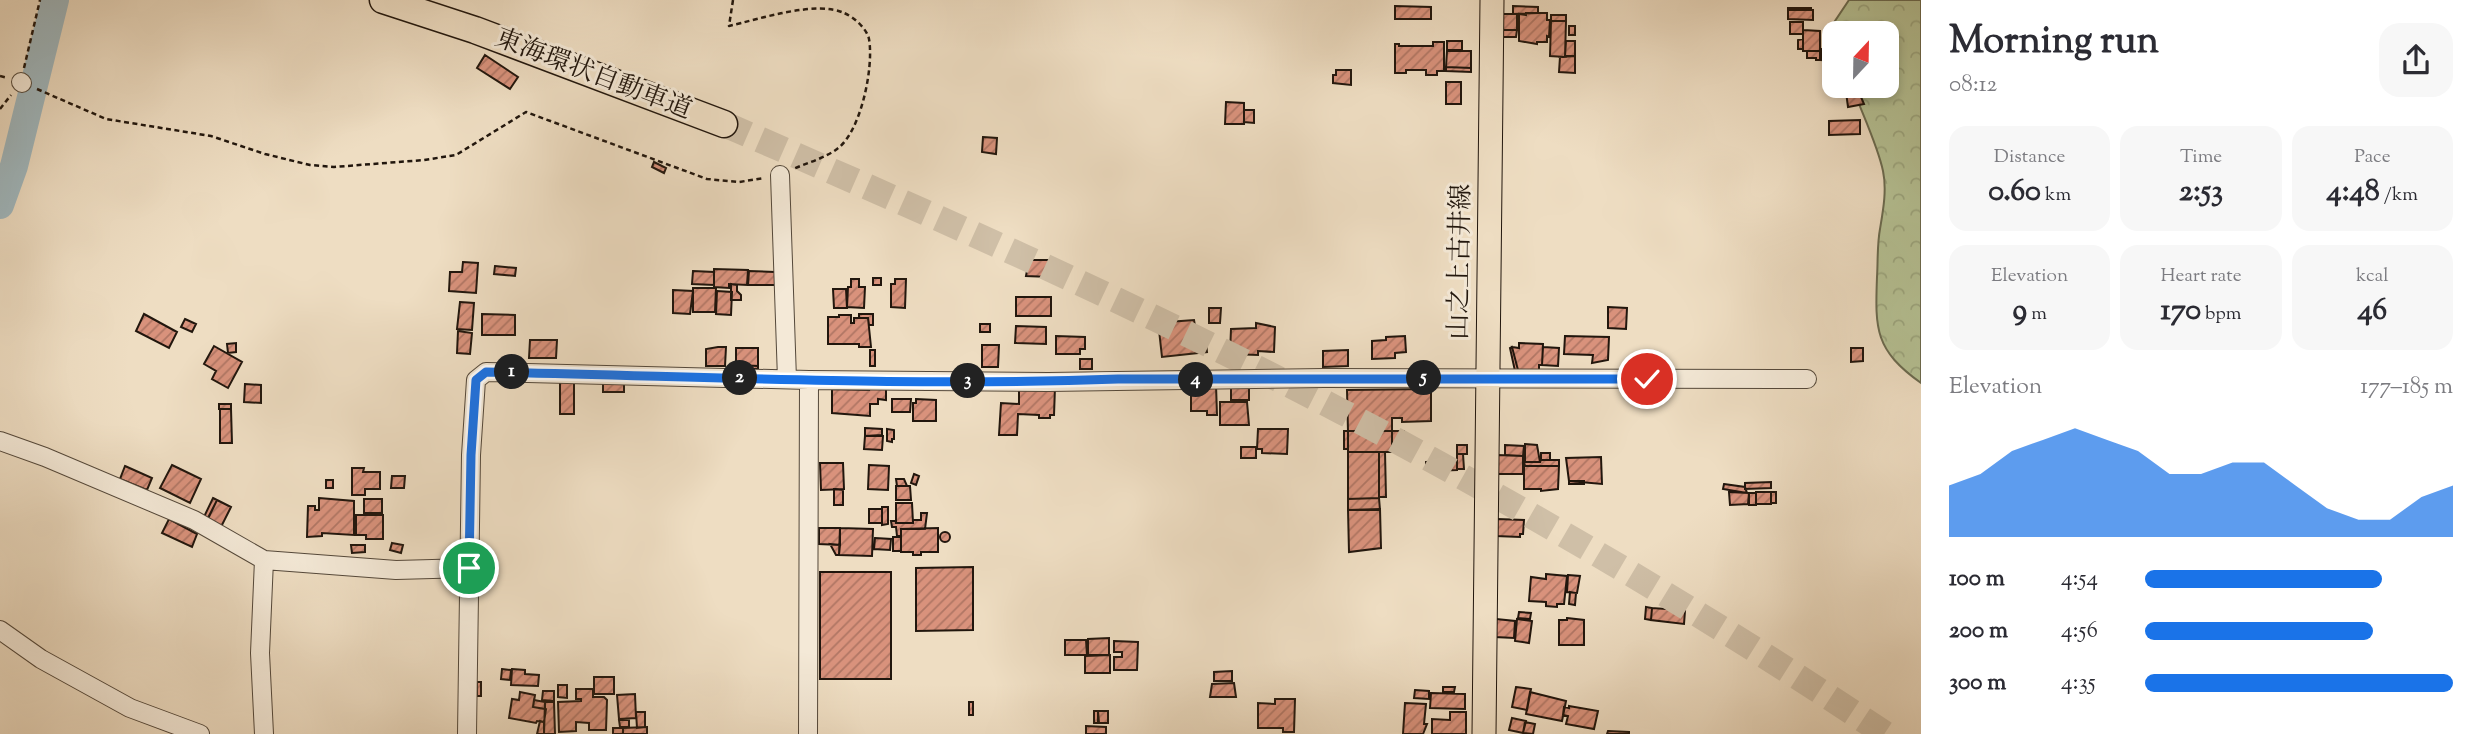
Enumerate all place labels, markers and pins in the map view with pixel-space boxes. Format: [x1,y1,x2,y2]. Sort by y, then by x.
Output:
pin [1617,349,1677,409]
pin: 1 [494,354,530,390]
pin: 2 [722,360,758,396]
pin: 5 [1406,360,1442,396]
pin: 4 [1178,362,1214,398]
pin: 3 [950,364,986,398]
pin [439,538,499,598]

